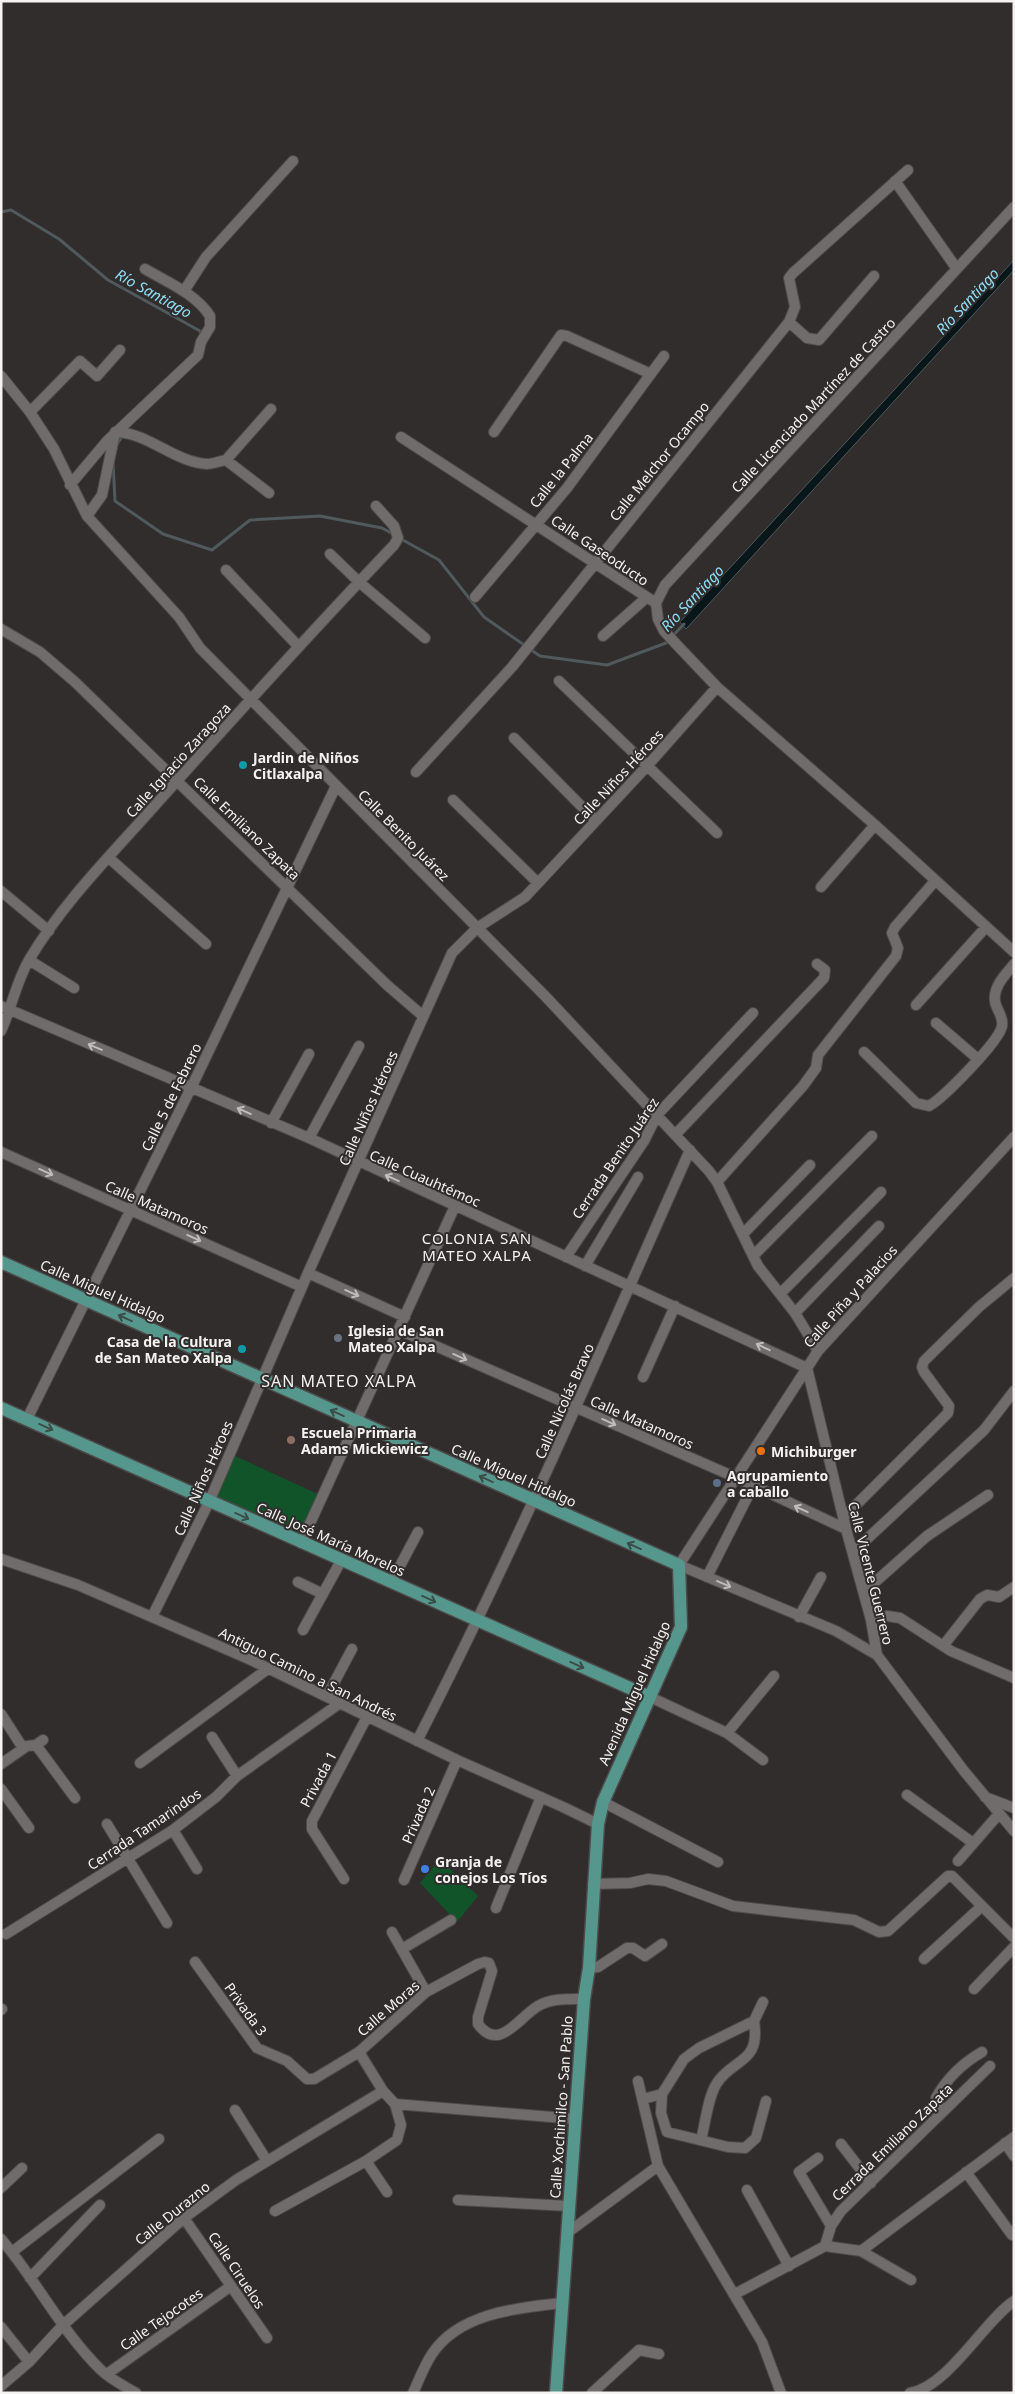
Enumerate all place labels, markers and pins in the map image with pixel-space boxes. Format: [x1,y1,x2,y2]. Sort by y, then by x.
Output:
place label: Jardin de Niños Citlaxalpa [251,748,359,783]
marker: Jardin de Niños Citlaxalpa [237,759,249,771]
place label: Iglesia de San Mateo Xalpa [348,1321,444,1356]
place label: Casa de la Cultura de San Mateo Xalpa [95,1332,232,1367]
marker: Iglesia de San Mateo Xalpa [332,1332,344,1344]
marker: Casa de la Cultura de San Mateo Xalpa [236,1343,248,1355]
place label: Escuela Primaria Adams Mickiewicz [301,1423,428,1458]
marker: Escuela Primaria Adams Mickiewicz [285,1434,297,1446]
place label: Michiburger [771,1442,857,1461]
marker: Michiburger [755,1445,767,1457]
place label: Agrupamiento a caballo [727,1466,828,1501]
marker: Agrupamiento a caballo [711,1477,723,1489]
place label: Granja de conejos Los Tíos [435,1852,547,1887]
marker: Granja de conejos Los Tíos [419,1863,431,1875]

